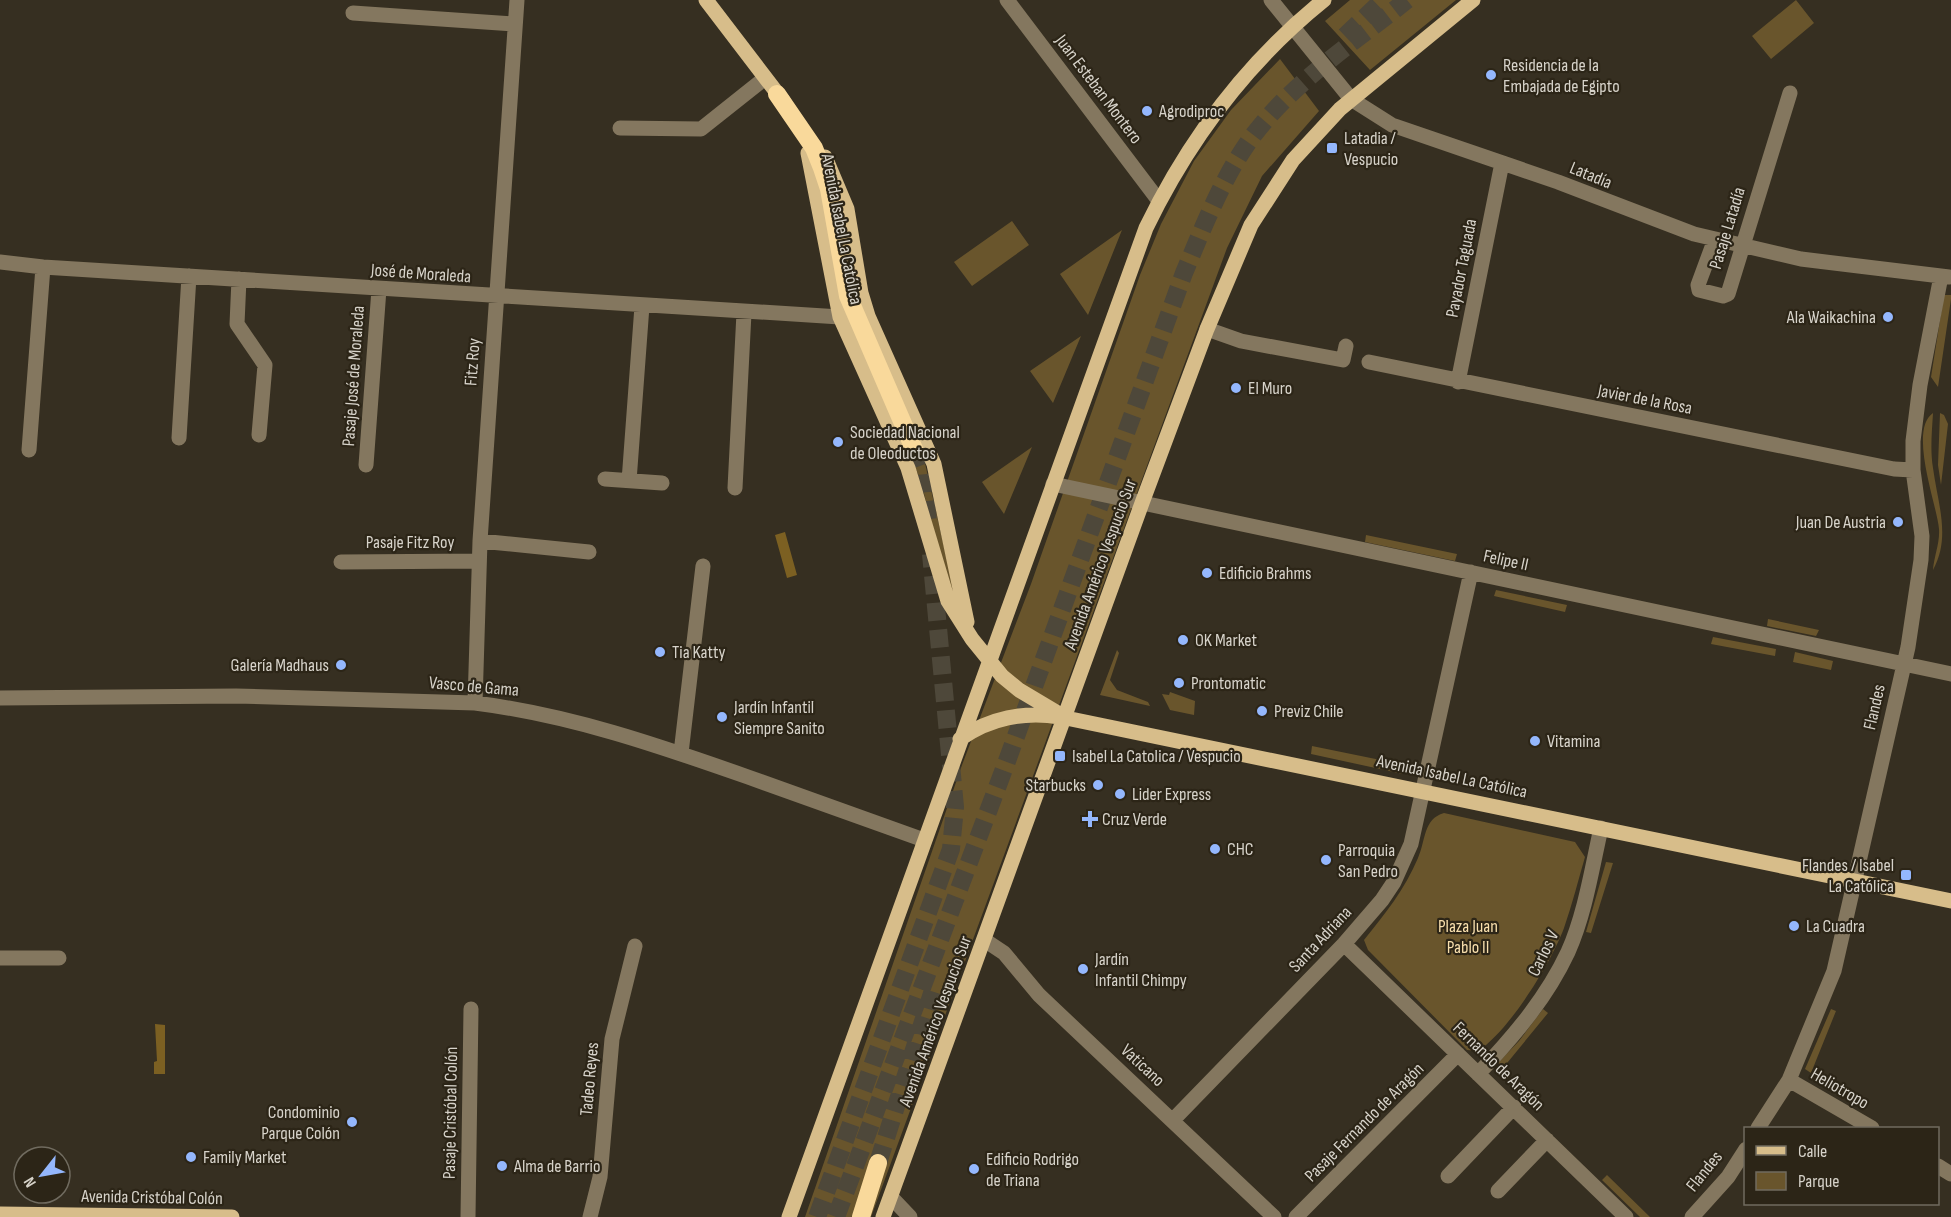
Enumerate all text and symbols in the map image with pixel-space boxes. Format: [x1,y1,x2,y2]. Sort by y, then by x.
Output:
street label: Juan Esteban Montero [1050,30,1146,148]
place label: Residencia de la Embajada de Egipto [1503,55,1620,97]
marker: Residencia de la Embajada de Egipto [1484,68,1498,82]
place label: Agrodiproc [1158,101,1224,122]
marker: Agrodiproc [1140,104,1154,118]
place label: Latadia / Vespucio [1344,128,1398,170]
marker: Latadia / Vespucio [1325,141,1339,155]
street label: Avenida Isabel La Católica [816,151,866,306]
street label: Latadía [1567,158,1615,193]
street label: Pasaje Latadía [1705,185,1750,272]
street label: Payador Taguada [1442,217,1481,319]
street label: José de Moraleda [369,259,472,287]
street label: Pasaje José de Moraleda [338,305,369,447]
place label: Ala Waikachina [1786,307,1876,328]
marker: Ala Waikachina [1881,310,1895,324]
street label: Fitz Roy [460,337,485,387]
place label: El Muro [1248,378,1292,399]
street label: Javier de la Rosa [1595,380,1694,419]
marker: El Muro [1229,381,1243,395]
place label: Sociedad Nacional de Oleoductos [850,422,960,464]
marker: Sociedad Nacional de Oleoductos [831,435,845,449]
street label: Avenida Américo Vespucio Sur [1059,476,1141,653]
place label: Juan De Austria [1795,512,1886,533]
marker: Juan De Austria [1891,515,1905,529]
street label: Pasaje Fitz Roy [366,532,454,553]
street label: Felipe II [1481,545,1530,576]
place label: Edificio Brahms [1219,563,1311,584]
marker: Edificio Brahms [1200,566,1214,580]
place label: OK Market [1195,630,1257,651]
marker: OK Market [1176,633,1190,647]
place label: Tia Katty [672,642,725,663]
marker: Tia Katty [653,645,667,659]
place label: Galería Madhaus [231,655,329,676]
marker: Galería Madhaus [334,658,348,672]
street label: Vasco de Gama [428,672,520,701]
place label: Prontomatic [1191,673,1266,694]
marker: Prontomatic [1172,676,1186,690]
street label: Flandes [1859,682,1890,732]
place label: Jardín Infantil Siempre Sanito [733,697,825,739]
place label: Previz Chile [1274,701,1344,722]
marker: Previz Chile [1255,704,1269,718]
marker: Jardín Infantil Siempre Sanito [715,710,729,724]
place label: Vitamina [1547,731,1600,752]
marker: Vitamina [1528,734,1542,748]
place label: Isabel La Catolica / Vespucio [1072,746,1241,767]
marker: Isabel La Catolica / Vespucio [1053,749,1067,763]
street label: Avenida Isabel La Católica [1374,750,1529,803]
place label: Starbucks [1026,775,1086,796]
marker: Starbucks [1091,778,1105,792]
place label: Lider Express [1132,784,1211,805]
marker: Lider Express [1113,787,1127,801]
place label: Cruz Verde [1102,809,1167,830]
marker: Cruz Verde [1083,812,1097,826]
place label: CHC [1227,839,1254,860]
place label: Parroquia San Pedro [1338,840,1398,882]
marker: CHC [1208,842,1222,856]
marker: Parroquia San Pedro [1319,853,1333,867]
place label: Flandes / Isabel La Católica [1802,855,1894,897]
marker: Flandes / Isabel La Católica [1899,868,1913,882]
street label: Santa Adriana [1284,902,1356,977]
park label: Plaza Juan Pablo II [1438,916,1498,958]
place label: La Cuadra [1806,916,1865,937]
marker: La Cuadra [1787,919,1801,933]
street label: Carlos V [1523,927,1564,980]
street label: Avenida Américo Vespucio Sur [894,933,976,1110]
place label: Jardín Infantil Chimpy [1094,949,1187,991]
marker: Jardín Infantil Chimpy [1076,962,1090,976]
street label: Fernando de Aragón [1449,1018,1549,1115]
street label: Vaticano [1116,1040,1169,1091]
street label: Tadeo Reyes [576,1041,603,1117]
street label: Pasaje Cristóbal Colón [439,1047,462,1179]
street label: Pasaje Fernando de Aragón [1300,1058,1428,1186]
street label: Heliotropo [1807,1063,1873,1113]
place label: Condominio Parque Colón [261,1102,340,1144]
marker: Condominio Parque Colón [345,1115,359,1129]
legend [1744,1127,1939,1205]
text: Calle [1798,1141,1827,1162]
north arrow [12,1145,72,1205]
place label: Family Market [203,1147,287,1168]
street label: Flandes [1682,1147,1727,1196]
place label: Edificio Rodrigo de Triana [986,1149,1079,1191]
marker: Family Market [184,1150,198,1164]
place label: Alma de Barrio [513,1156,600,1177]
marker: Alma de Barrio [495,1159,509,1173]
marker: Edificio Rodrigo de Triana [967,1162,981,1176]
text: Parque [1798,1171,1839,1192]
text: N [20,1173,41,1191]
street label: Avenida Cristóbal Colón [80,1186,223,1209]

